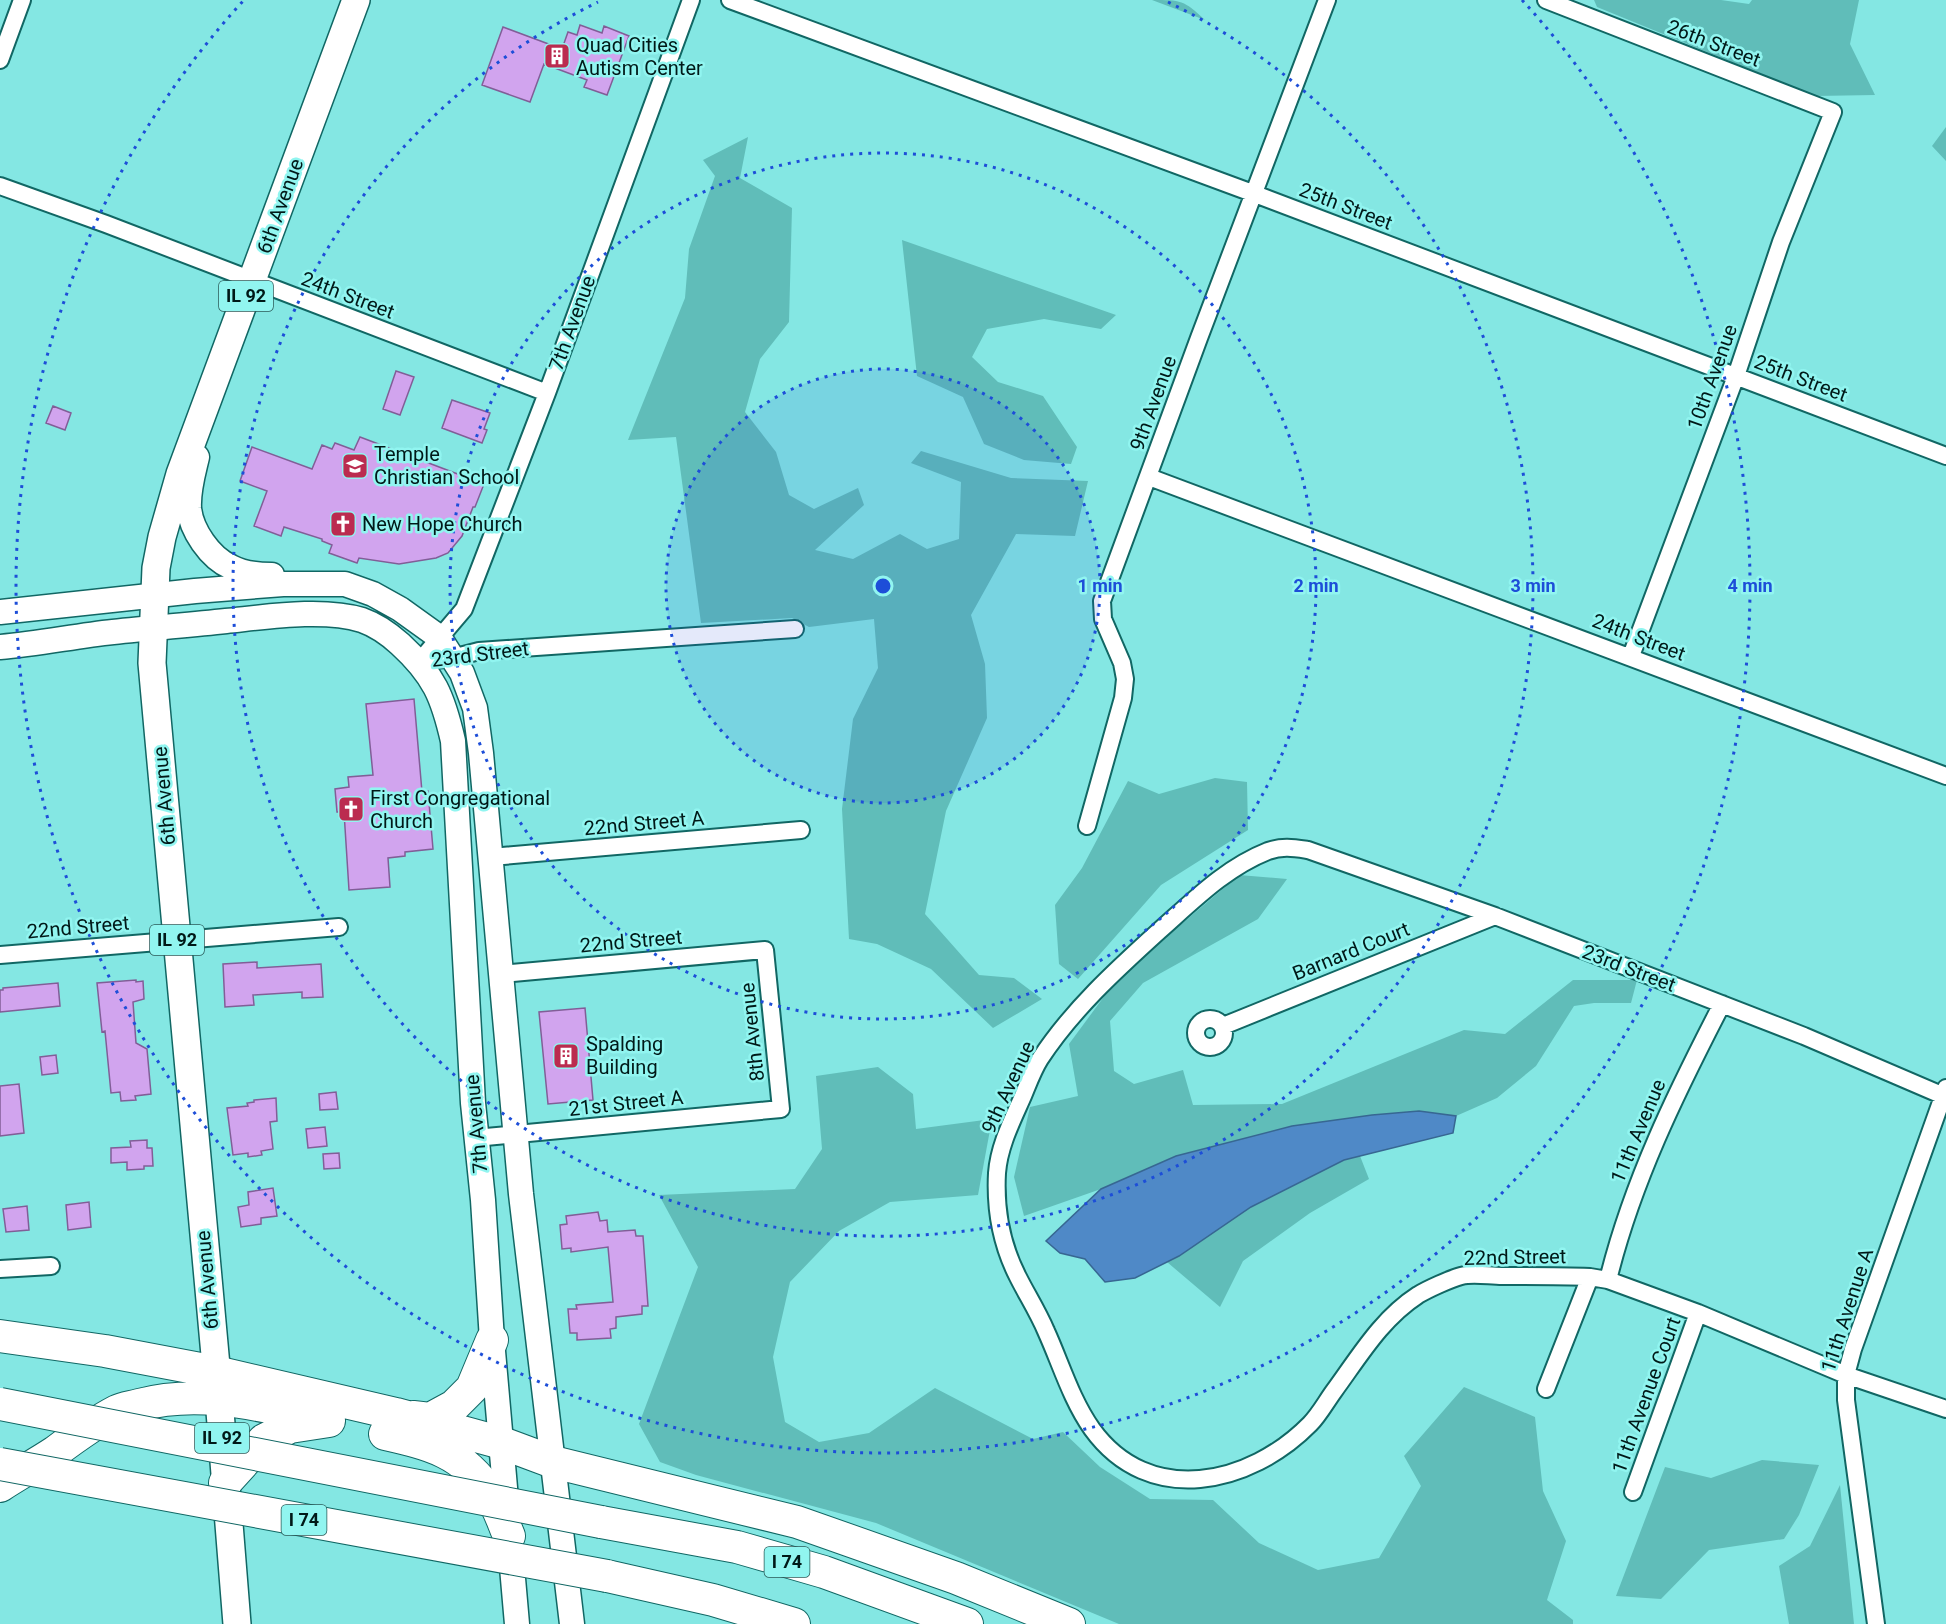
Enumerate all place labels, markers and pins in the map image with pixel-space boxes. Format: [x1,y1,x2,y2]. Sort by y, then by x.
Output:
place label: Quad Cities Autism Center [576,33,703,80]
building icon: Quad Cities Autism Center [542,41,572,71]
place label: Temple Christian School [374,442,519,489]
school or university icon: Temple Christian School [340,451,370,481]
church icon: New Hope Church [328,509,358,539]
place label: New Hope Church [362,512,522,536]
centre of rings [873,576,893,596]
place label: First Congregational Church [370,786,550,833]
church icon: First Congregational Church [336,794,366,824]
place label: Spalding Building [586,1032,663,1079]
building icon: Spalding Building [551,1041,581,1071]

